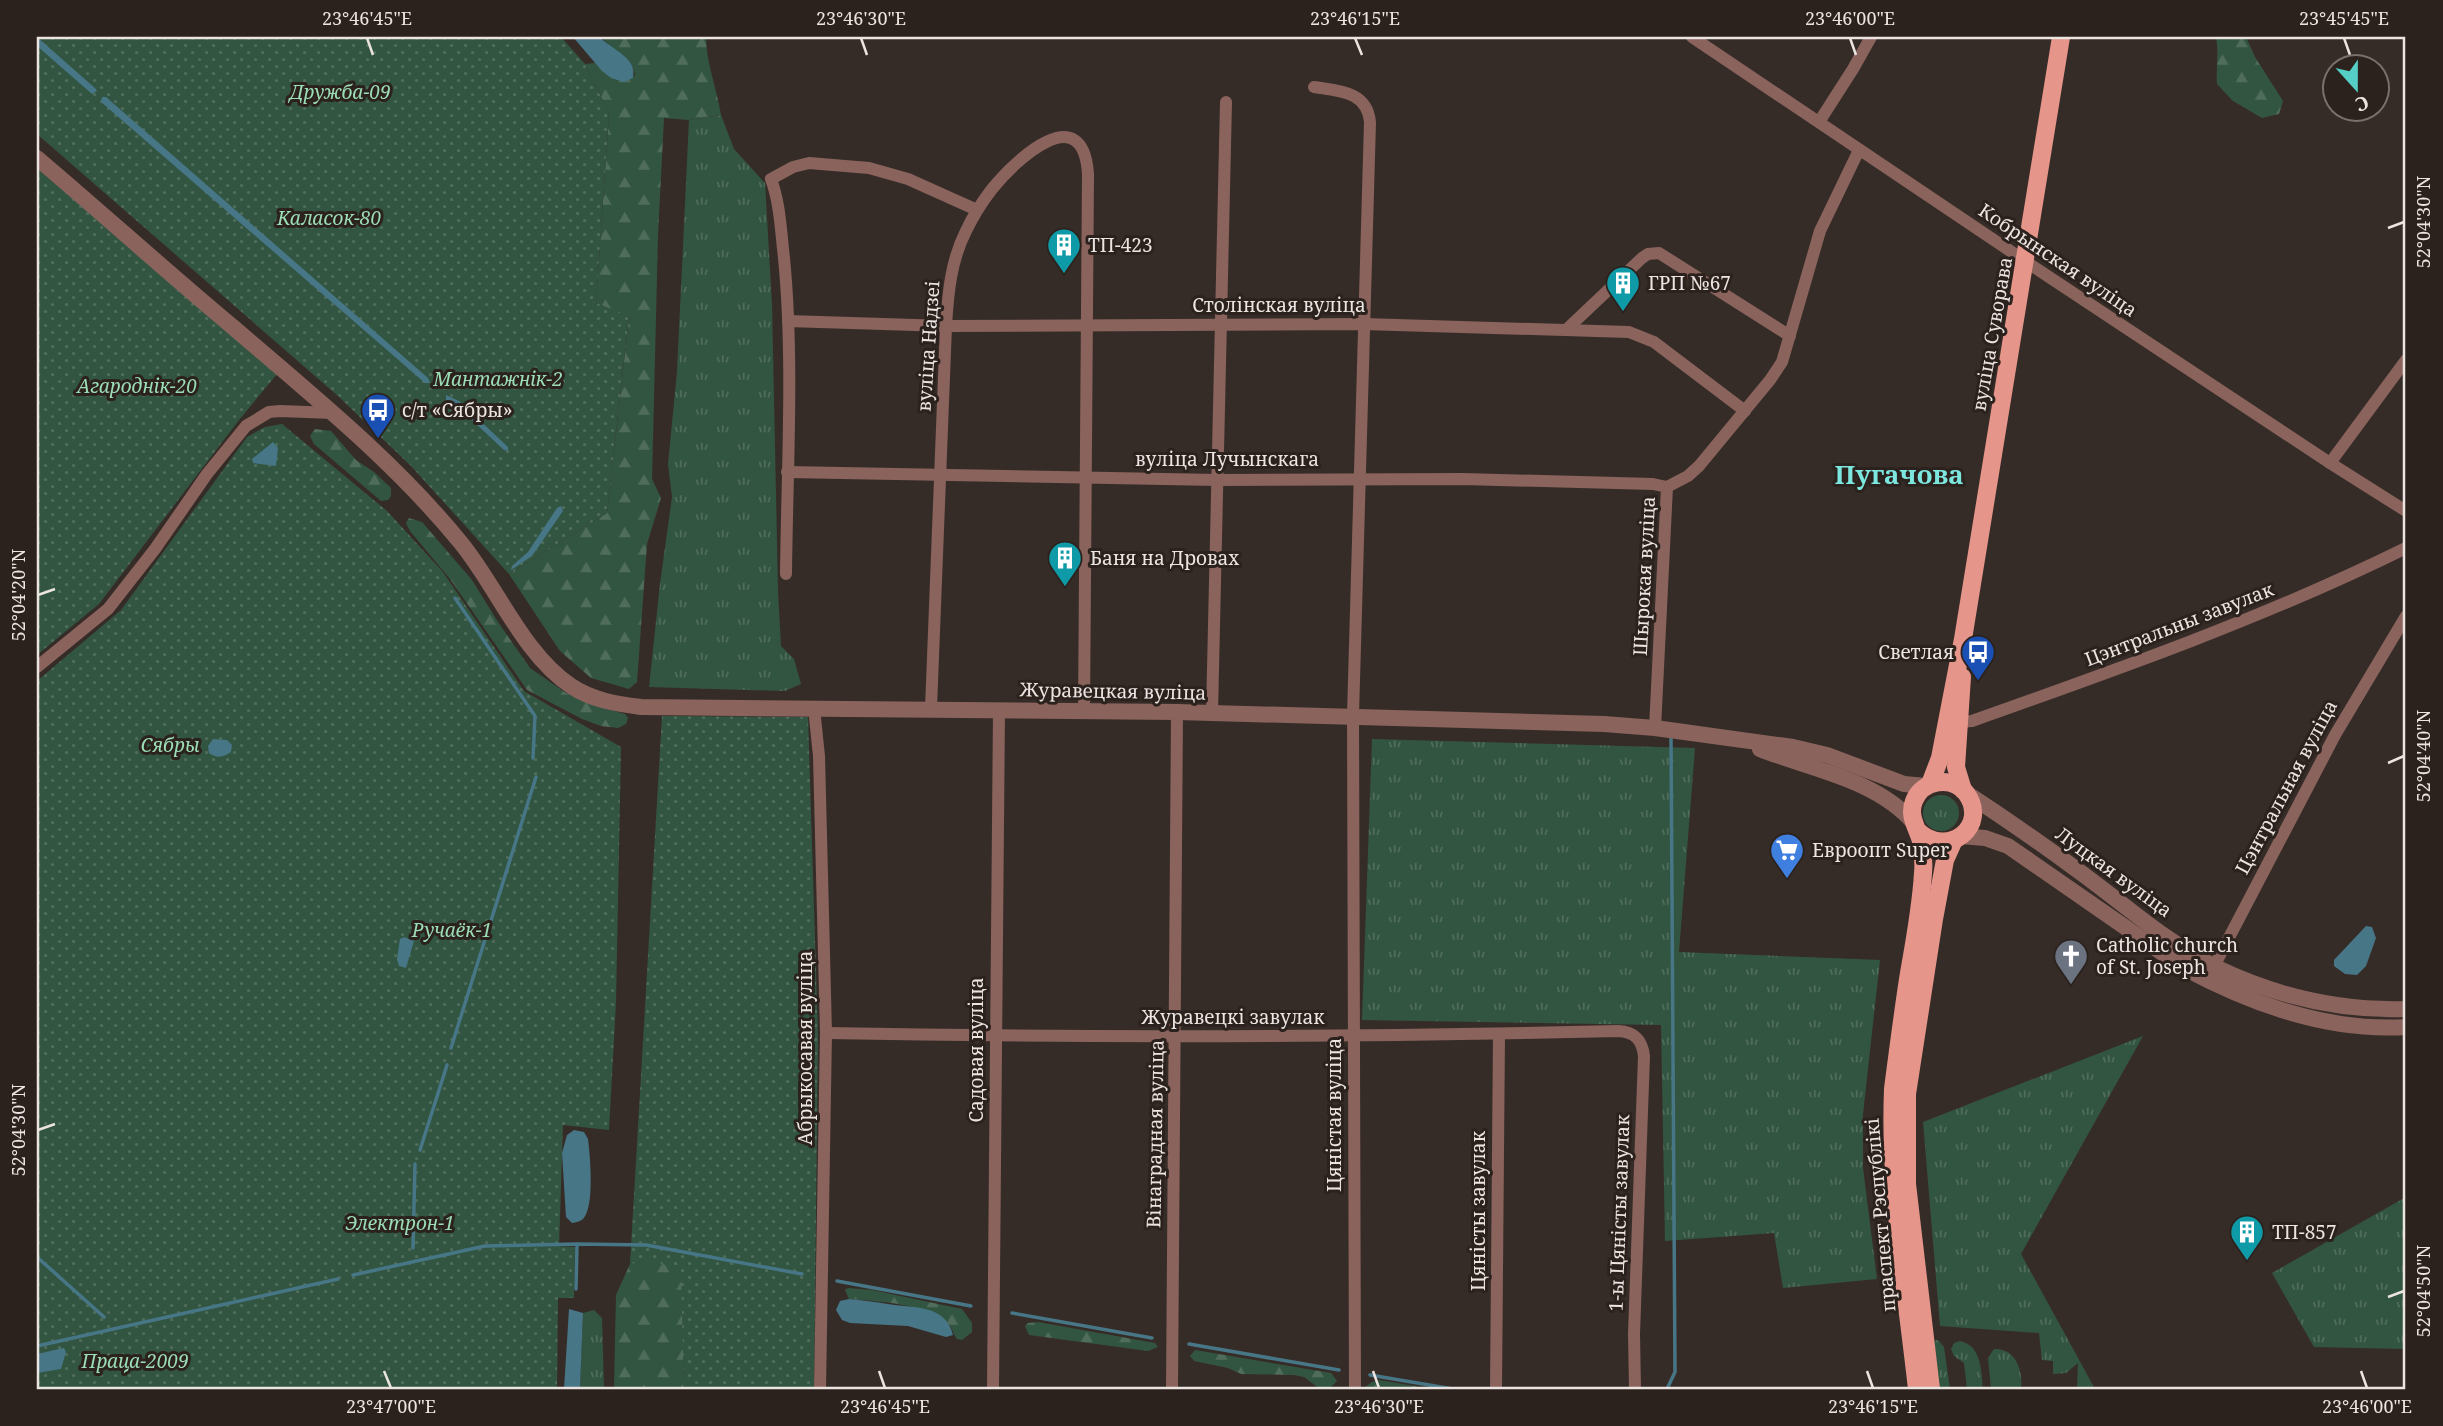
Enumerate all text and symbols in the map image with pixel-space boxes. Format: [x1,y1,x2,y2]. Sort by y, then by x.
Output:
text: 23°46'45"E [322,6,412,30]
text: 23°46'30"E [816,6,906,30]
text: 23°46'15"E [1310,6,1400,30]
text: 23°46'00"E [1805,6,1895,30]
text: 23°45'45"E [2299,6,2389,30]
north arrow [2320,52,2390,122]
park label: Дружба-09 [287,79,391,105]
text: С [2352,89,2373,118]
text: 52°04'30"N [2411,175,2435,268]
street label: Кобрынская вуліца [1974,197,2142,323]
park label: Каласок-80 [276,205,381,231]
building icon: ТП-423 [1045,226,1083,275]
place label: ТП-423 [1088,232,1153,258]
street label: вуліца Суворава [1966,255,2018,413]
building icon: ГРП №67 [1604,264,1642,313]
place label: ГРП №67 [1648,270,1731,296]
street label: вуліца Надзеі [910,280,946,412]
street label: Столінская вуліца [1192,292,1366,318]
park label: Мантажнік-2 [432,366,563,392]
park label: Агароднік-20 [75,373,197,399]
bus stop icon: с/т «Сябры» [359,391,397,440]
place label: с/т «Сябры» [402,397,513,423]
street label: вуліца Лучынскага [1135,446,1319,472]
district label: Пугачова [1834,456,1964,492]
street label: Шырокая вуліца [1627,496,1661,656]
building icon: Баня на Дровах [1046,539,1084,588]
place label: Баня на Дровах [1090,545,1239,571]
text: 52°04'20"N [6,548,30,641]
street label: Цэнтральны завулак [2081,576,2278,672]
bus stop icon: Светлая [1959,633,1997,682]
place label: Светлая [1878,639,1954,665]
street label: Журавецкая вуліца [1019,676,1206,706]
street label: Цэнтральная вуліца [2229,695,2343,879]
text: 52°04'40"N [2411,709,2435,802]
park label: Сябры [141,732,200,758]
street label: Луцкая вуліца [2051,821,2177,923]
supermarket icon: Евроопт Super [1768,831,1806,880]
place label: Евроопт Super [1812,837,1949,863]
park label: Ручаёк-1 [411,917,492,943]
place label: Catholic church of St. Joseph [2096,932,2238,980]
church icon: Catholic church of St. Joseph [2052,937,2090,986]
street label: Абрыкосавая вуліца [792,951,818,1145]
street label: Садовая вуліца [963,977,989,1123]
street label: Журавецкі завулак [1140,1004,1325,1030]
street label: Цяністая вуліца [1321,1038,1347,1192]
street label: Вінаградная вуліца [1140,1040,1170,1228]
text: 52°04'30"N [6,1083,30,1176]
street label: 1-ы Цяністы завулак [1603,1113,1635,1312]
street label: праспект Рэспублікі [1859,1117,1901,1313]
street label: Цяністы завулак [1465,1130,1491,1291]
park label: Электрон-1 [345,1210,455,1236]
building icon: ТП-857 [2228,1213,2266,1262]
place label: ТП-857 [2272,1219,2337,1245]
text: 52°04'50"N [2411,1244,2435,1337]
park label: Праца-2009 [80,1348,189,1374]
text: 23°47'00"E [346,1394,436,1418]
text: 23°46'45"E [840,1394,930,1418]
text: 23°46'30"E [1334,1394,1424,1418]
text: 23°46'15"E [1828,1394,1918,1418]
text: 23°46'00"E [2322,1394,2412,1418]

